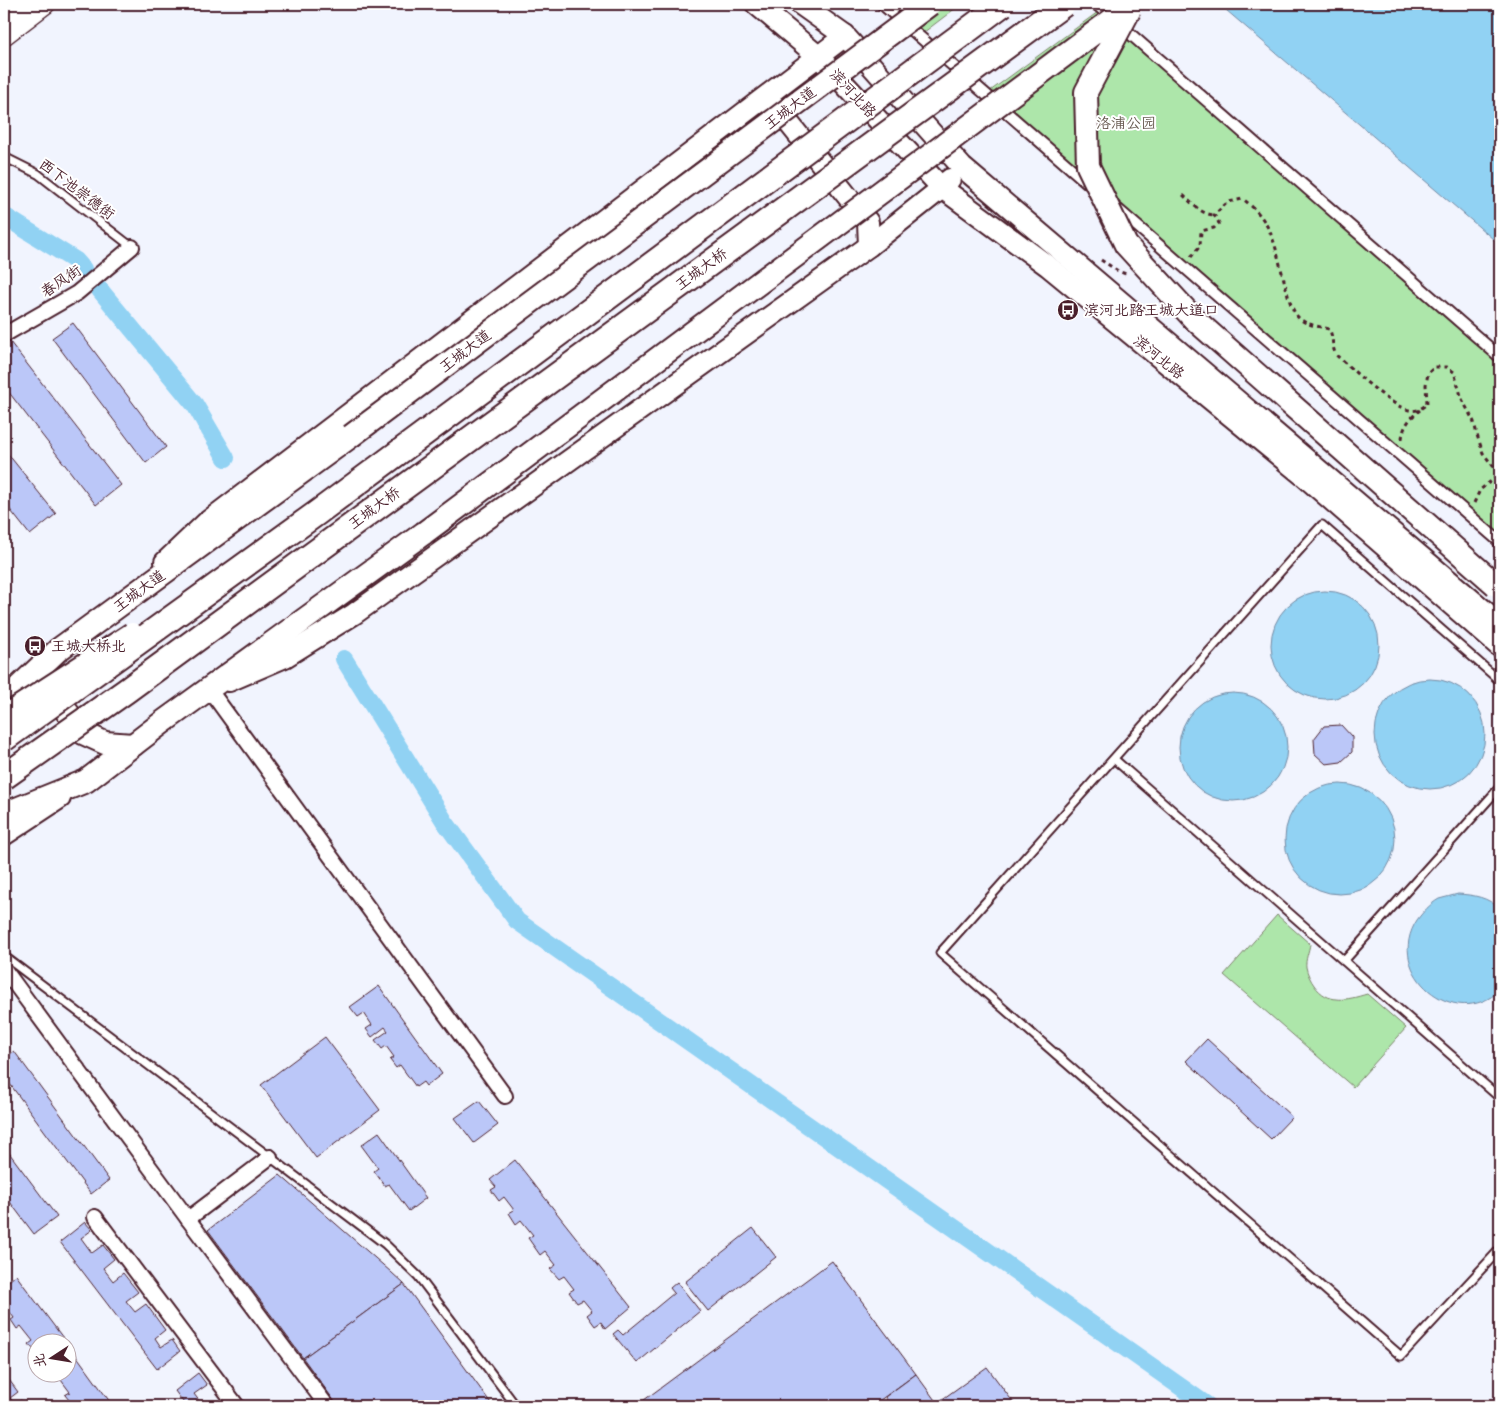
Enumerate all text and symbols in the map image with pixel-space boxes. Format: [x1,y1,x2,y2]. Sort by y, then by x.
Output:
street label: 滨河北路 [826,64,881,121]
street label: 王城大道 [760,82,819,133]
park label: 洛浦公园 [1096,113,1156,132]
street label: 西下池崇德街 [36,154,119,223]
street label: 王城大桥 [671,243,731,294]
street label: 春风街 [37,260,85,301]
bus stop icon: 滨河北路王城大道口 [1056,298,1080,322]
place label: 滨河北路王城大道口 [1084,300,1219,319]
street label: 王城大道 [435,325,494,376]
street label: 滨河北路 [1130,330,1189,383]
street label: 王城大桥 [344,482,404,533]
street label: 王城大道 [109,565,169,616]
bus stop icon: 王城大桥北 [23,634,47,658]
place label: 王城大桥北 [51,636,126,655]
north arrow [28,1332,78,1382]
text: 北 [29,1352,50,1369]

